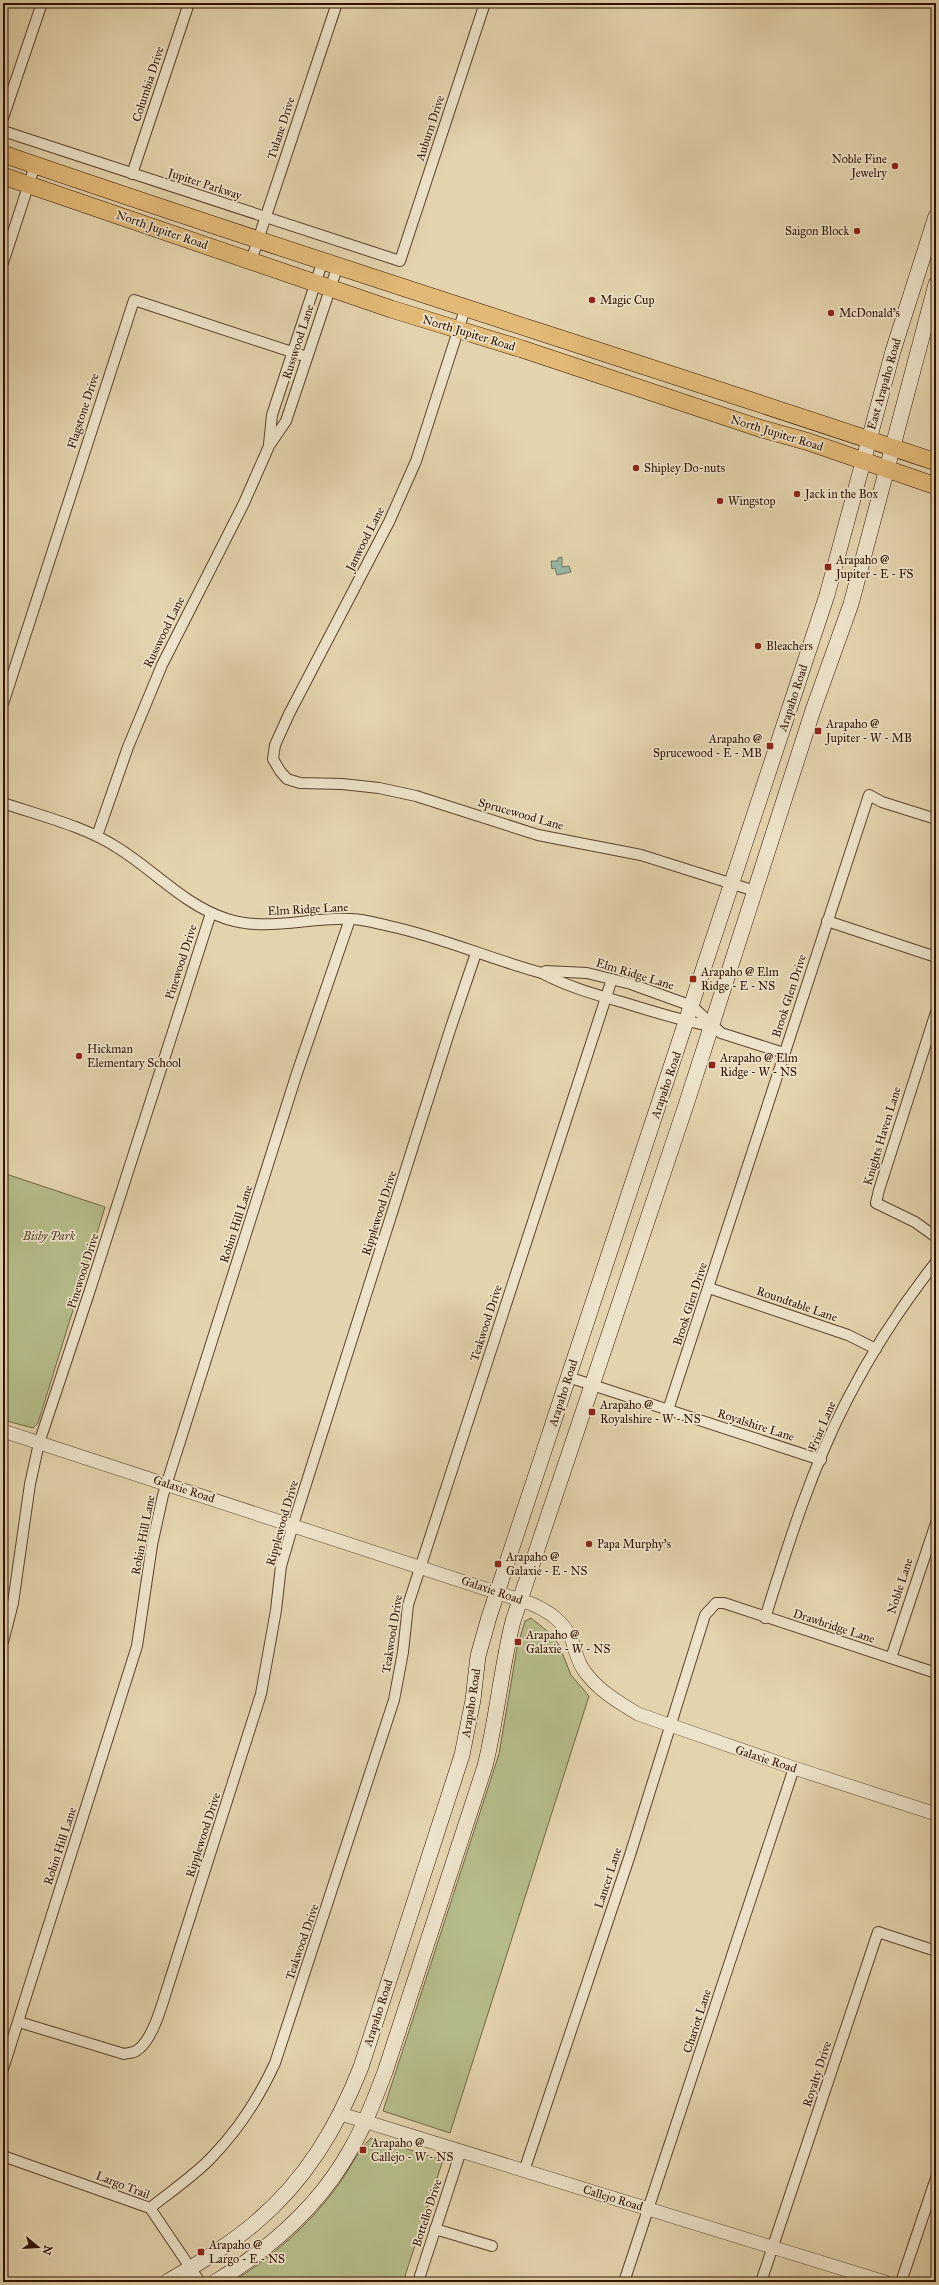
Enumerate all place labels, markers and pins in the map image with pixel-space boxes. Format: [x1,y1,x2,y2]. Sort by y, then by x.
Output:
place label: Noble Fine Jewelry [832,152,887,181]
marker: Noble Fine Jewelry [890,161,900,171]
place label: Saigon Block [785,224,849,239]
marker: Saigon Block [852,226,862,236]
place label: Magic Cup [600,293,655,308]
marker: Magic Cup [587,295,597,305]
place label: McDonald's [839,306,900,320]
marker: McDonald's [826,308,836,318]
place label: Shipley Do-nuts [644,461,725,475]
marker: Shipley Do-nuts [631,463,641,473]
place label: Jack in the Box [803,487,879,502]
marker: Jack in the Box [792,489,802,499]
place label: Wingstop [728,494,776,509]
marker: Wingstop [715,496,725,506]
place label: Arapaho @ Jupiter - E - FS [834,553,914,582]
marker: Arapaho @ Jupiter - E - FS [823,562,833,572]
place label: Bleachers [766,639,813,653]
marker: Bleachers [753,641,763,651]
place label: Arapaho @ Jupiter - W - MB [824,717,912,746]
marker: Arapaho @ Jupiter - W - MB [813,726,823,736]
place label: Arapaho @ Sprucewood - E - MB [653,732,762,760]
marker: Arapaho @ Sprucewood - E - MB [765,741,775,751]
place label: Arapaho @ Elm Ridge - E - NS [700,965,779,994]
marker: Arapaho @ Elm Ridge - E - NS [688,974,698,984]
place label: Hickman Elementary School [87,1042,182,1070]
marker: Hickman Elementary School [74,1051,84,1061]
place label: Arapaho @ Elm Ridge - W - NS [719,1051,798,1080]
marker: Arapaho @ Elm Ridge - W - NS [707,1060,717,1070]
place label: Arapaho @ Royalshire - W - NS [599,1398,701,1426]
marker: Arapaho @ Royalshire - W - NS [587,1407,597,1417]
place label: Papa Murphy's [597,1537,671,1551]
marker: Papa Murphy's [584,1539,594,1549]
place label: Arapaho @ Galaxie - E - NS [505,1550,588,1578]
marker: Arapaho @ Galaxie - E - NS [493,1559,503,1569]
place label: Arapaho @ Galaxie - W - NS [525,1628,610,1656]
marker: Arapaho @ Galaxie - W - NS [513,1637,523,1647]
place label: Arapaho @ Callejo - W - NS [370,2136,453,2164]
marker: Arapaho @ Callejo - W - NS [358,2145,368,2155]
place label: Arapaho @ Largo - E - NS [208,2238,285,2267]
marker: Arapaho @ Largo - E - NS [196,2247,206,2257]

